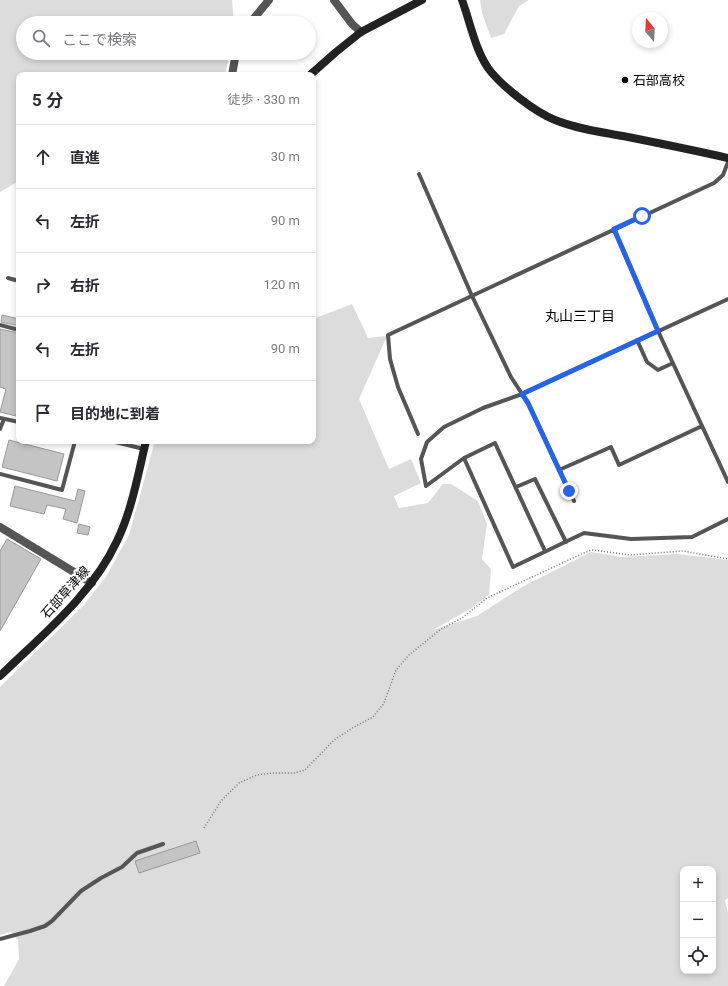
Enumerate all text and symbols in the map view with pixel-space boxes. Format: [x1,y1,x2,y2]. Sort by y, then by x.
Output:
north arrow [632,12,668,48]
search box [16,16,316,60]
icon: search [30,27,52,49]
text: ここで検索 [62,31,137,49]
place label: 石部高校 [633,73,685,88]
marker: 石部高校 [620,75,630,85]
text: 5 分 [32,90,63,110]
text: 徒歩 · 330 m [228,92,300,107]
icon: ahead [32,146,54,168]
text: 直進 [70,149,100,167]
text: 30 m [271,149,300,164]
route start [633,207,651,225]
icon: left [32,210,54,232]
text: 左折 [70,213,100,231]
text: 90 m [271,213,300,228]
icon: right [32,274,54,296]
text: 右折 [70,277,100,295]
text: 120 m [263,277,300,292]
district label: 丸山三丁目 [545,308,615,324]
icon: left [32,338,54,360]
text: 左折 [70,341,100,359]
text: 90 m [271,341,300,356]
icon: arrive [32,402,54,424]
text: 目的地に到着 [70,405,160,423]
route end [560,482,578,500]
street label: 石部草津線 [38,563,93,622]
map controls [680,866,716,974]
button: + [680,866,716,902]
button: − [680,902,716,938]
button: locate [680,938,716,974]

